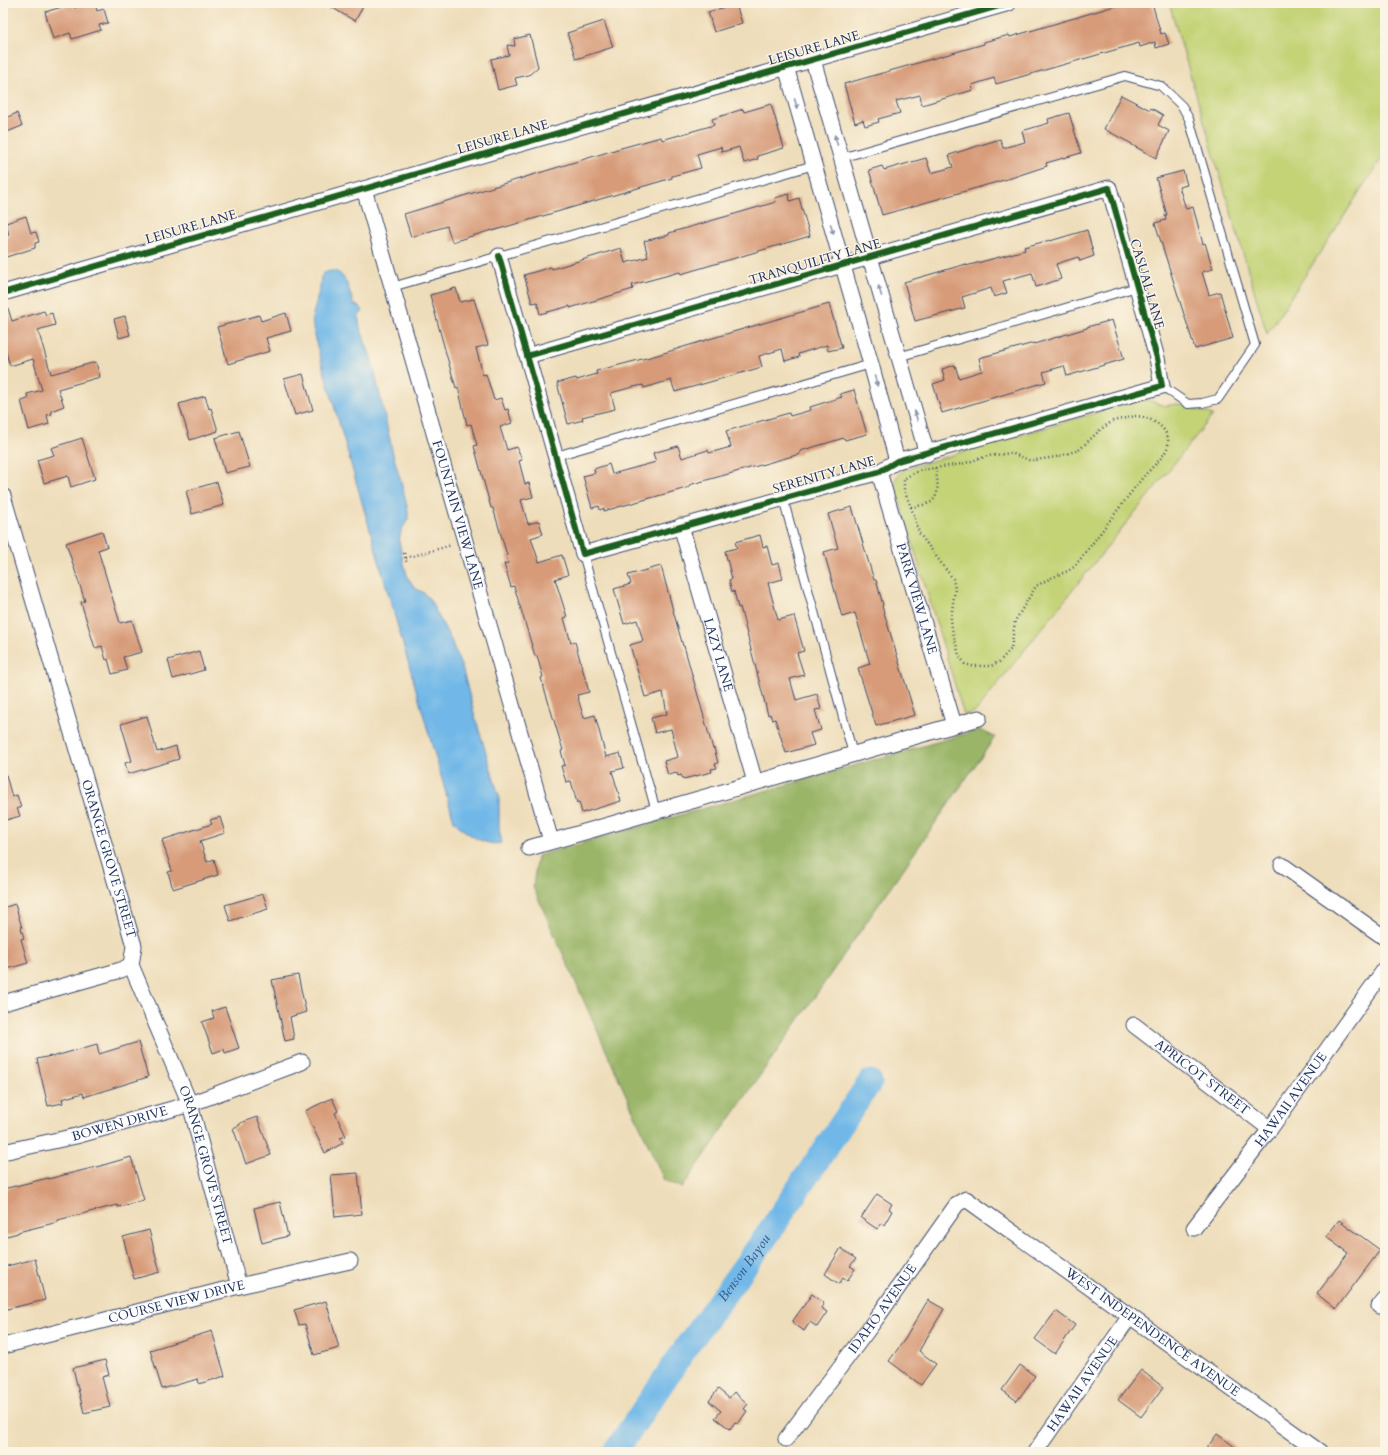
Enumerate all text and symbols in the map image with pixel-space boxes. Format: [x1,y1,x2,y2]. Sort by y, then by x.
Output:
street label: LEISURE LANE [766,26,862,70]
one-way arrow [793,99,799,111]
street label: LEISURE LANE [455,115,551,159]
one-way arrow [833,133,839,145]
street label: LEISURE LANE [143,205,239,249]
one-way arrow [829,224,835,236]
street label: TRANQUILITY LANE [747,235,883,289]
street label: CASUAL LANE [1126,237,1168,331]
one-way arrow [877,285,883,297]
one-way arrow [873,376,879,388]
one-way arrow [913,410,919,422]
street label: FOUNTAIN VIEW LANE [428,438,487,592]
street label: SERENITY LANE [771,452,877,498]
street label: PARK VIEW LANE [892,541,942,656]
street label: LAZY LANE [699,616,737,694]
street label: ORANGE GROVE STREET [77,777,140,941]
street label: APRICOT STREET [1151,1035,1254,1120]
street label: HAWAII AVENUE [1251,1049,1331,1150]
street label: ORANGE GROVE STREET [174,1083,237,1247]
street label: BOWEN DRIVE [70,1102,170,1146]
water label: Benson Bayou [713,1230,775,1305]
street label: IDAHO AVENUE [844,1260,921,1357]
street label: WEST INDEPENDENCE AVENUE [1061,1263,1243,1401]
street label: COURSE VIEW DRIVE [106,1276,247,1328]
street label: HAWAII AVENUE [1043,1333,1122,1435]

